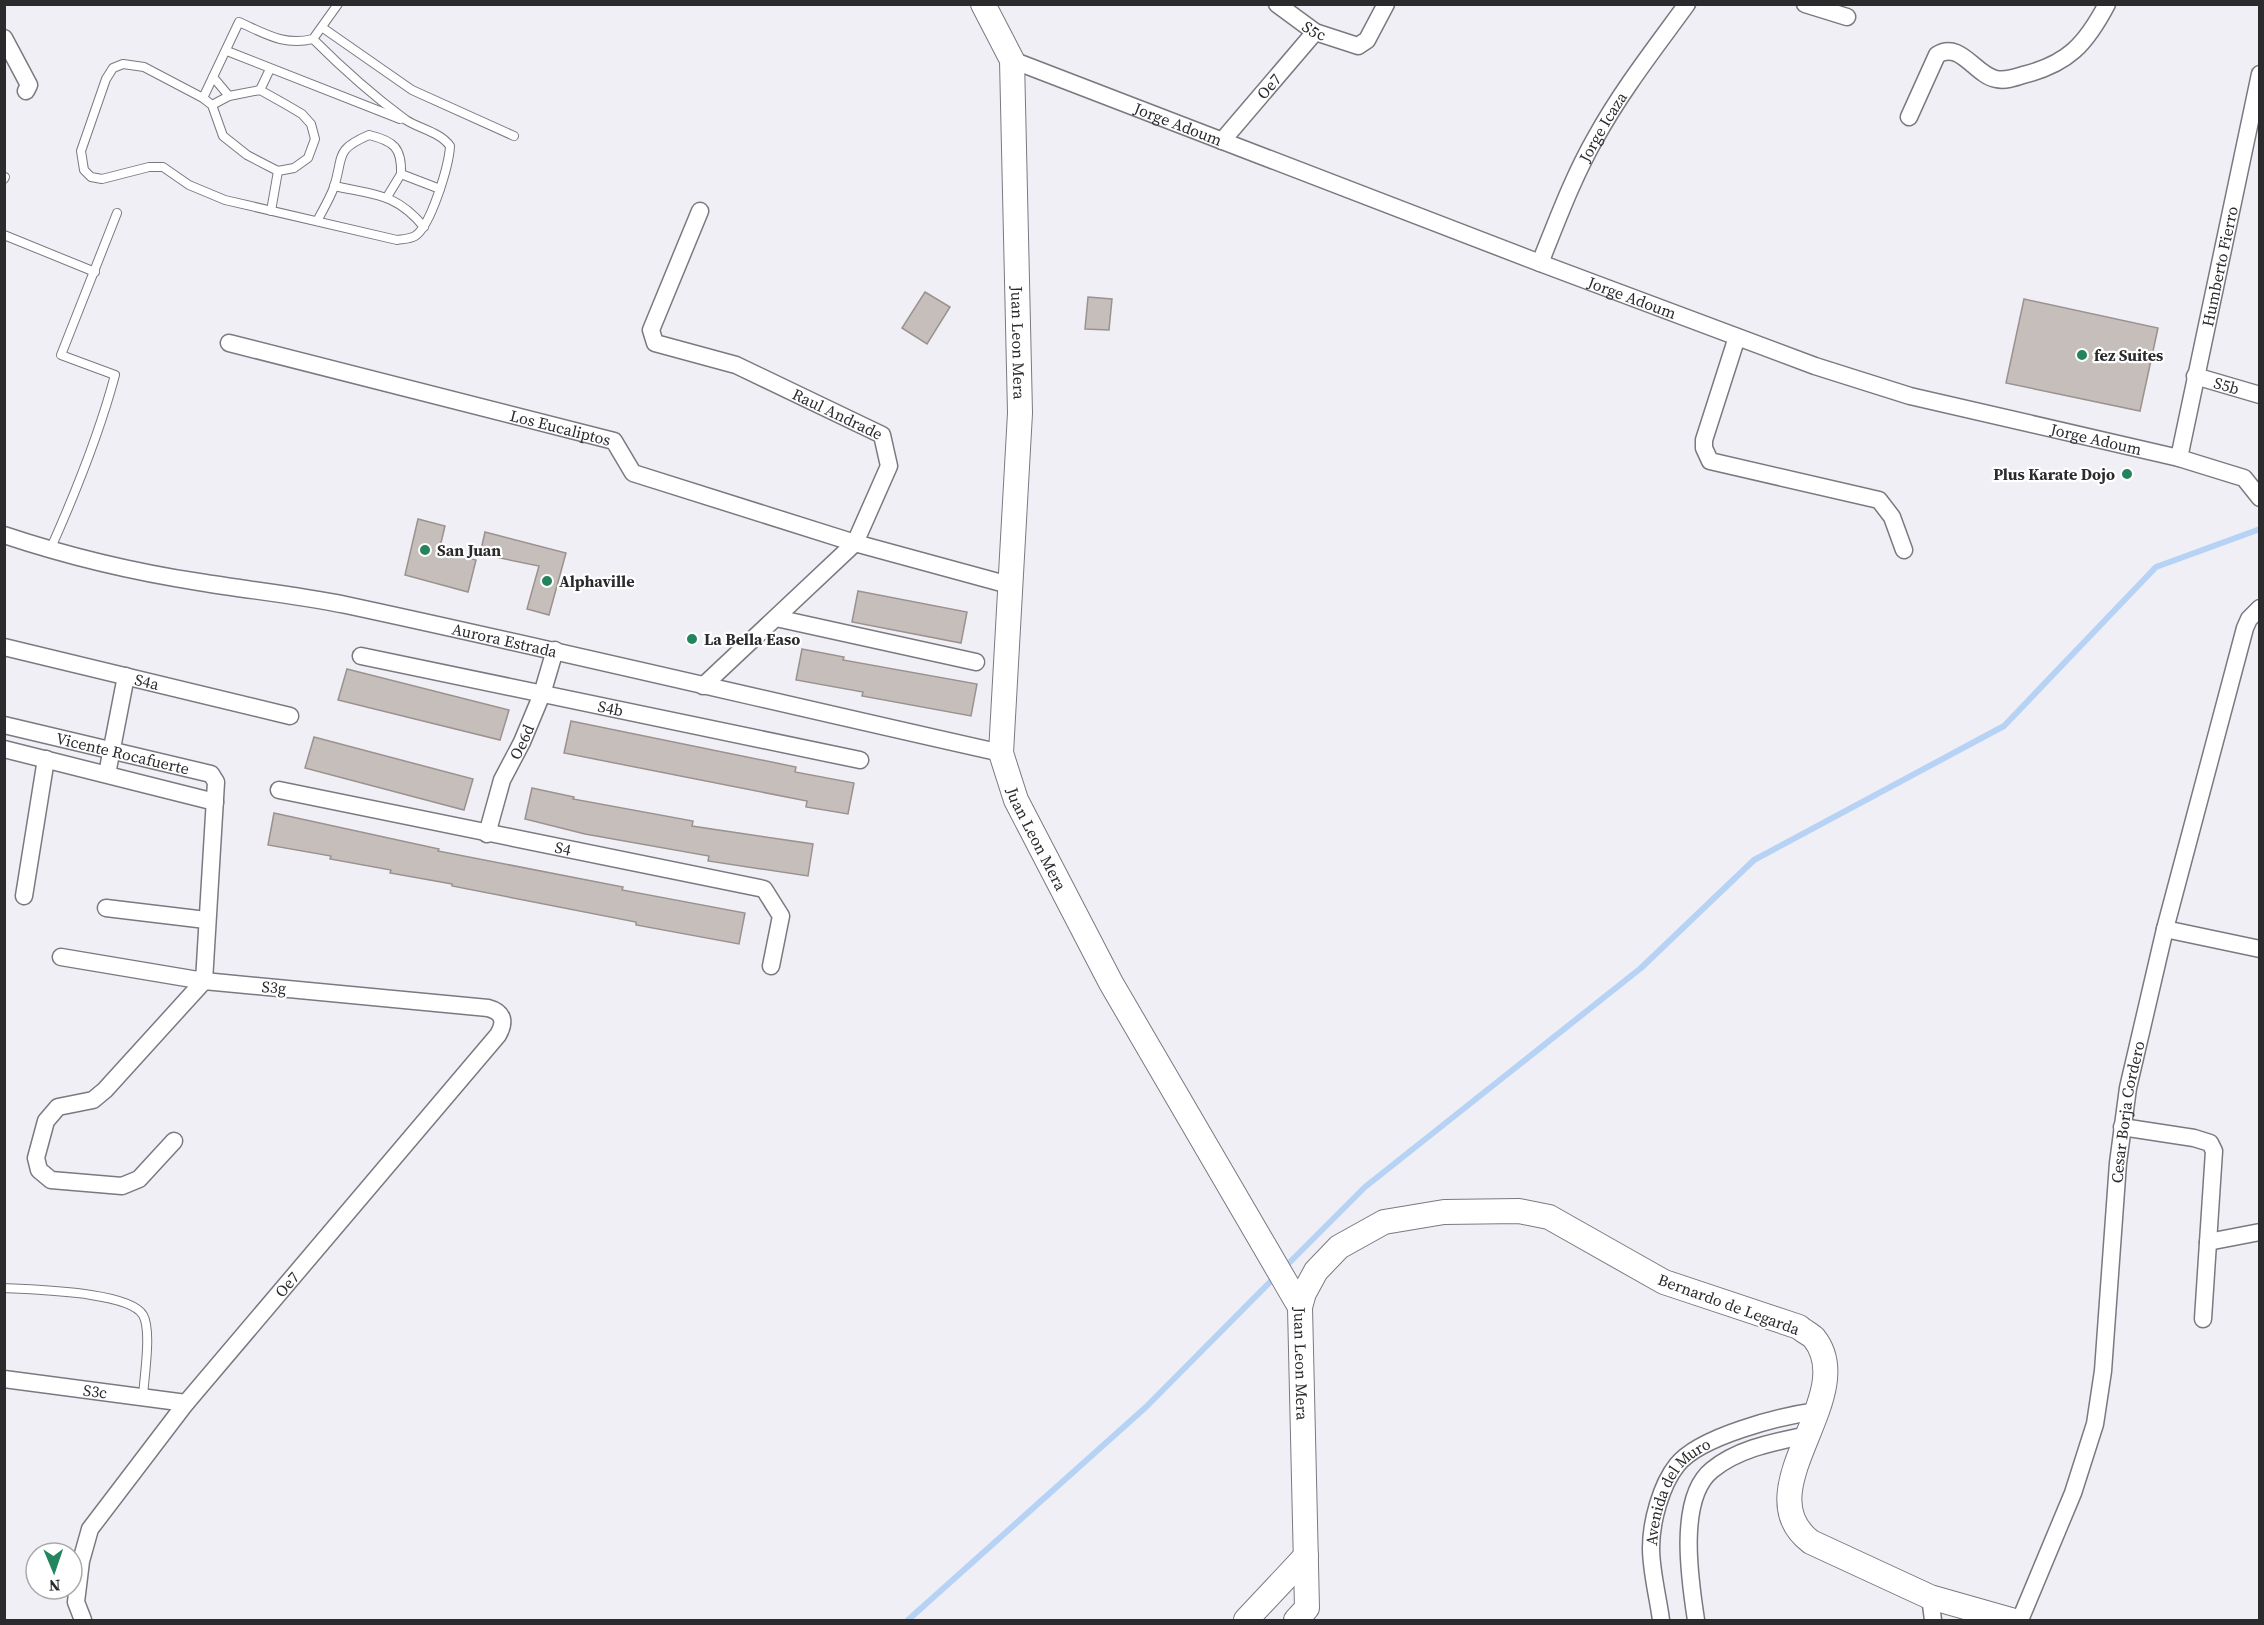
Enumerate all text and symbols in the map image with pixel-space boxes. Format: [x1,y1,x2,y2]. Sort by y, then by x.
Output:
street label: S5c [1298,15,1329,46]
street label: Oe7 [1251,69,1286,104]
street label: Jorge Icaza [1573,87,1632,167]
street label: Jorge Adoum [1130,97,1225,151]
street label: Humberto Fierro [2196,204,2243,328]
street label: Jorge Adoum [1584,271,1679,324]
street label: Juan Leon Mera [1006,285,1031,401]
place label: fez Suites [2094,344,2163,366]
marker: fez Suites [2075,348,2089,362]
street label: S5b [2211,371,2242,399]
street label: Raul Andrade [789,383,887,445]
street label: Los Eucaliptos [508,404,613,451]
street label: Jorge Adoum [2047,418,2144,460]
place label: Plus Karate Dojo [1993,463,2115,485]
marker: Plus Karate Dojo [2120,467,2134,481]
place label: San Juan [437,539,501,561]
marker: San Juan [418,543,432,557]
place label: Alphaville [559,570,635,592]
marker: Alphaville [540,574,554,588]
street label: Aurora Estrada [450,617,560,663]
place label: La Bella Easo [704,628,800,650]
marker: La Bella Easo [685,632,699,646]
street label: S4a [132,668,162,695]
street label: S4b [596,695,625,721]
street label: Oe6d [504,721,539,763]
street label: Vicente Rocafuerte [54,727,192,779]
street label: Juan Leon Mera [1001,784,1073,895]
street label: S4 [553,836,573,860]
street label: S3g [261,975,287,999]
street label: Cesar Borja Cordero [2106,1038,2150,1184]
street label: Oe7 [269,1267,304,1302]
street label: Bernardo de Legarda [1655,1268,1804,1340]
street label: Juan Leon Mera [1289,1306,1314,1421]
street label: S3c [82,1379,109,1404]
street label: Avenida del Muro [1640,1432,1714,1546]
north arrow [24,1541,84,1601]
text: N [48,1575,61,1597]

